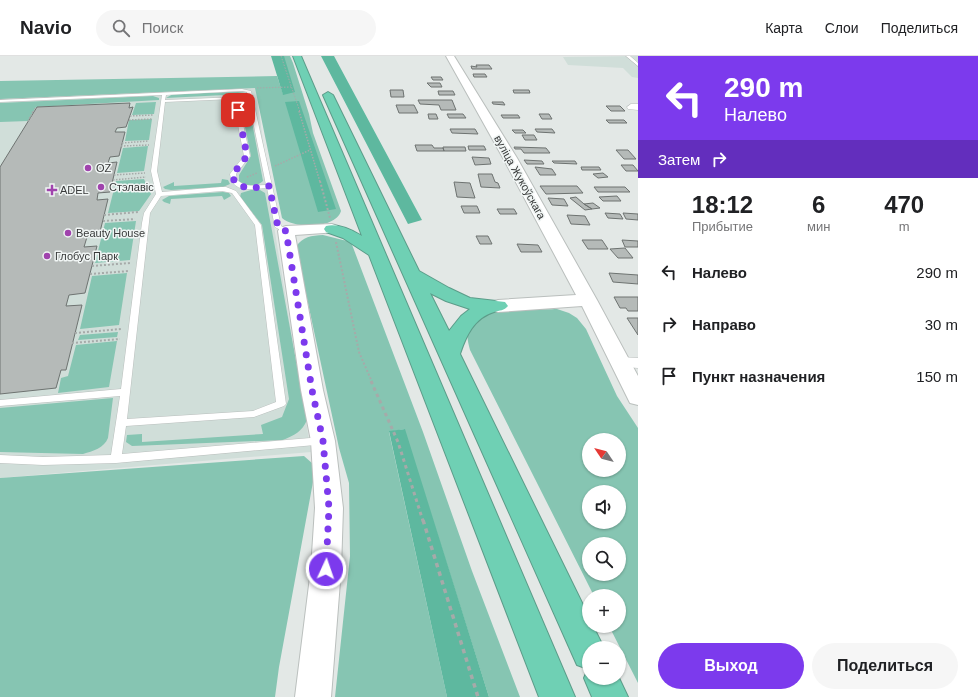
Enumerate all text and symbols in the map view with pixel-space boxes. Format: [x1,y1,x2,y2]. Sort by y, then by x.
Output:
search box [96,10,376,46]
text: Navio [20,17,72,38]
icon: search [110,17,132,39]
text: Поиск [142,19,183,36]
text: Карта [765,20,803,36]
text: Слои [825,20,859,36]
text: Поделиться [881,20,958,36]
icon: left [658,72,710,124]
text: 290 m [724,72,803,103]
pin [221,93,255,127]
icon: arrive [227,99,249,121]
text: Налево [724,105,787,125]
street label: вуліца Жукоўскага [492,133,548,222]
icon: right [708,148,730,170]
text: Затем [658,151,700,168]
place label: OZ [96,162,112,174]
marker: OZ [83,163,93,173]
place label: Стэлавіс [109,181,154,193]
marker: Стэлавіс [96,182,106,192]
place label: ADEL [60,184,89,196]
marker: ADEL [47,185,57,195]
text: 18:12 [692,191,753,218]
text: 6 [812,191,825,218]
text: 470 [884,191,924,218]
text: Прибытие [692,219,753,234]
text: мин [807,219,830,234]
text: m [899,219,910,234]
place label: Beauty House [76,227,145,239]
marker: Beauty House [63,228,73,238]
place label: Глобус Парк [55,250,118,262]
marker: Глобус Парк [42,251,52,261]
icon: left [658,261,680,283]
text: Налево [692,264,747,281]
text: 290 m [916,264,958,281]
icon: right [658,313,680,335]
text: Направо [692,316,756,333]
text: 30 m [925,316,958,333]
icon: arrive [658,365,680,387]
text: Пункт назначения [692,368,825,385]
text: 150 m [916,368,958,385]
north arrow [582,433,626,477]
map controls [582,433,626,685]
button: sound [582,485,626,529]
button: search [582,537,626,581]
position arrow [305,548,347,590]
button: + [582,589,626,633]
button: − [582,641,626,685]
button: Выход [658,643,804,689]
button: Поделиться [812,643,958,689]

